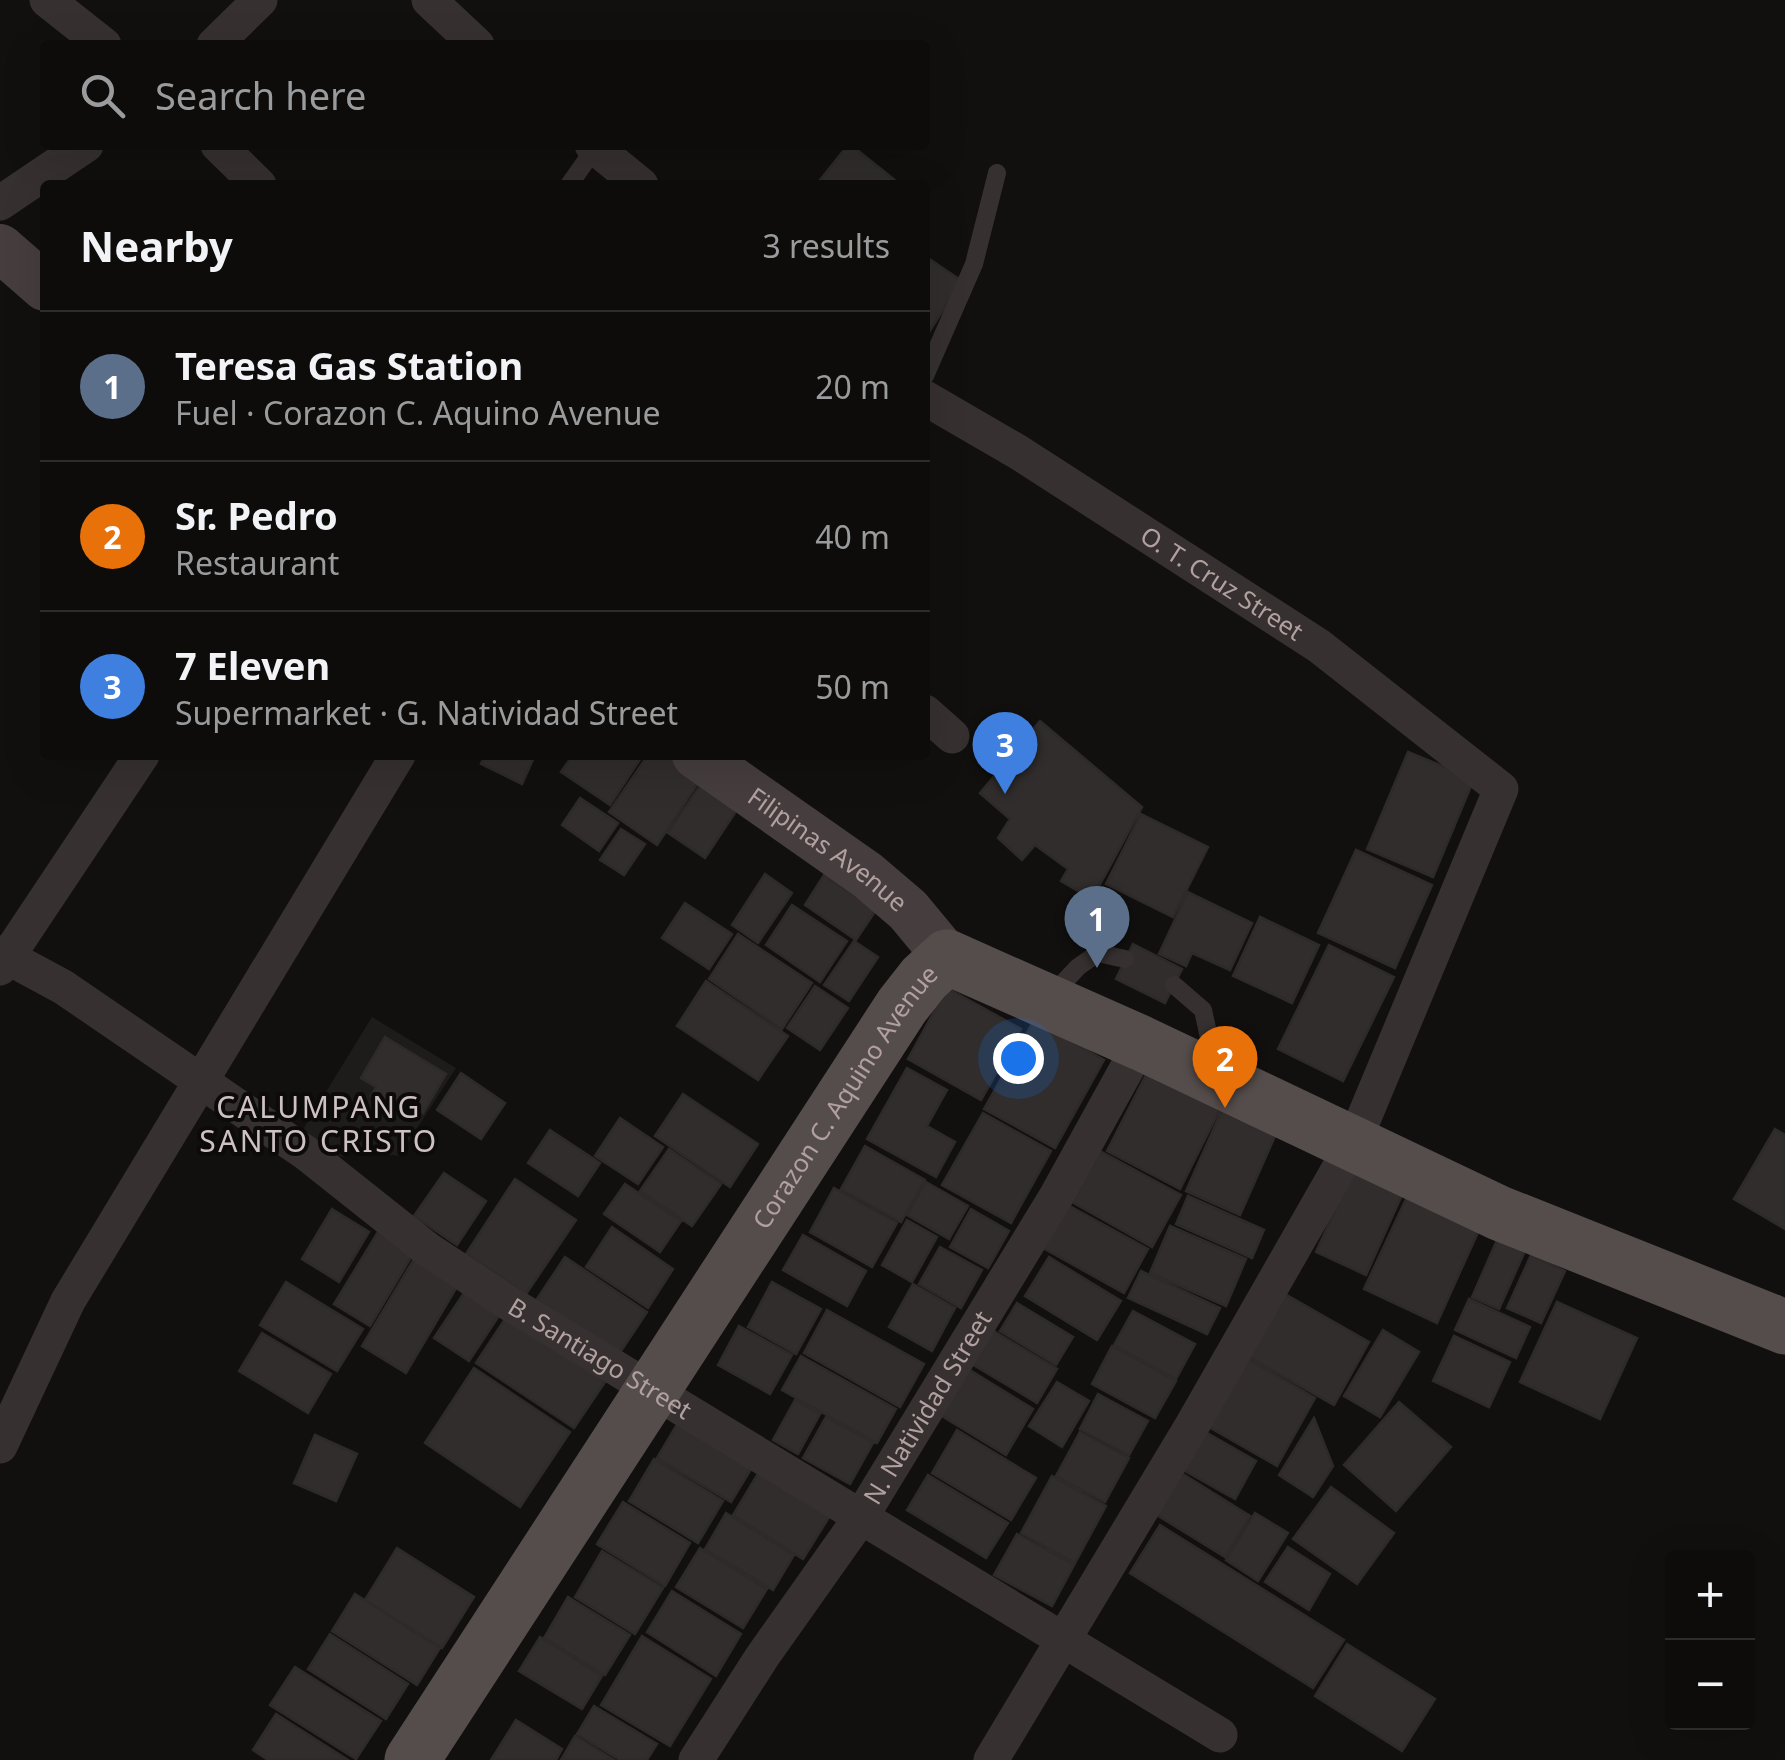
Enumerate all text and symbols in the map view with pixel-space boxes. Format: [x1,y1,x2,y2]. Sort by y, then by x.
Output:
search box [40,40,930,150]
icon: search [75,68,130,123]
text: Search here [155,69,366,121]
text: Nearby [80,217,233,274]
text: 3 results [763,224,890,267]
text: Teresa Gas Station [175,339,523,391]
text: 1 [103,365,122,408]
text: 20 m [815,365,890,408]
text: Fuel · Corazon C. Aquino Avenue [175,391,661,434]
text: Sr. Pedro [175,489,338,541]
text: 2 [103,515,122,558]
text: 40 m [815,515,890,558]
street label: O. T. Cruz Street [1134,518,1310,647]
text: Restaurant [175,541,339,584]
text: 7 Eleven [175,639,330,691]
text: 3 [103,665,122,708]
text: 50 m [815,665,890,708]
text: Supermarket · G. Natividad Street [175,691,678,734]
pin: 3 [972,712,1038,794]
street label: Filipinas Avenue [742,779,915,918]
pin: 1 [1064,886,1130,968]
street label: Corazon C. Aquino Avenue [744,956,944,1235]
pin: 2 [1192,1026,1258,1108]
your location [993,1033,1044,1084]
district label: CALUMPANG SANTO CRISTO [199,1086,439,1161]
street label: B. Santiago Street [502,1289,699,1426]
street label: N. Natividad Street [855,1304,999,1510]
map controls [1665,1550,1755,1730]
button: + [1665,1550,1755,1640]
button: − [1665,1640,1755,1730]

